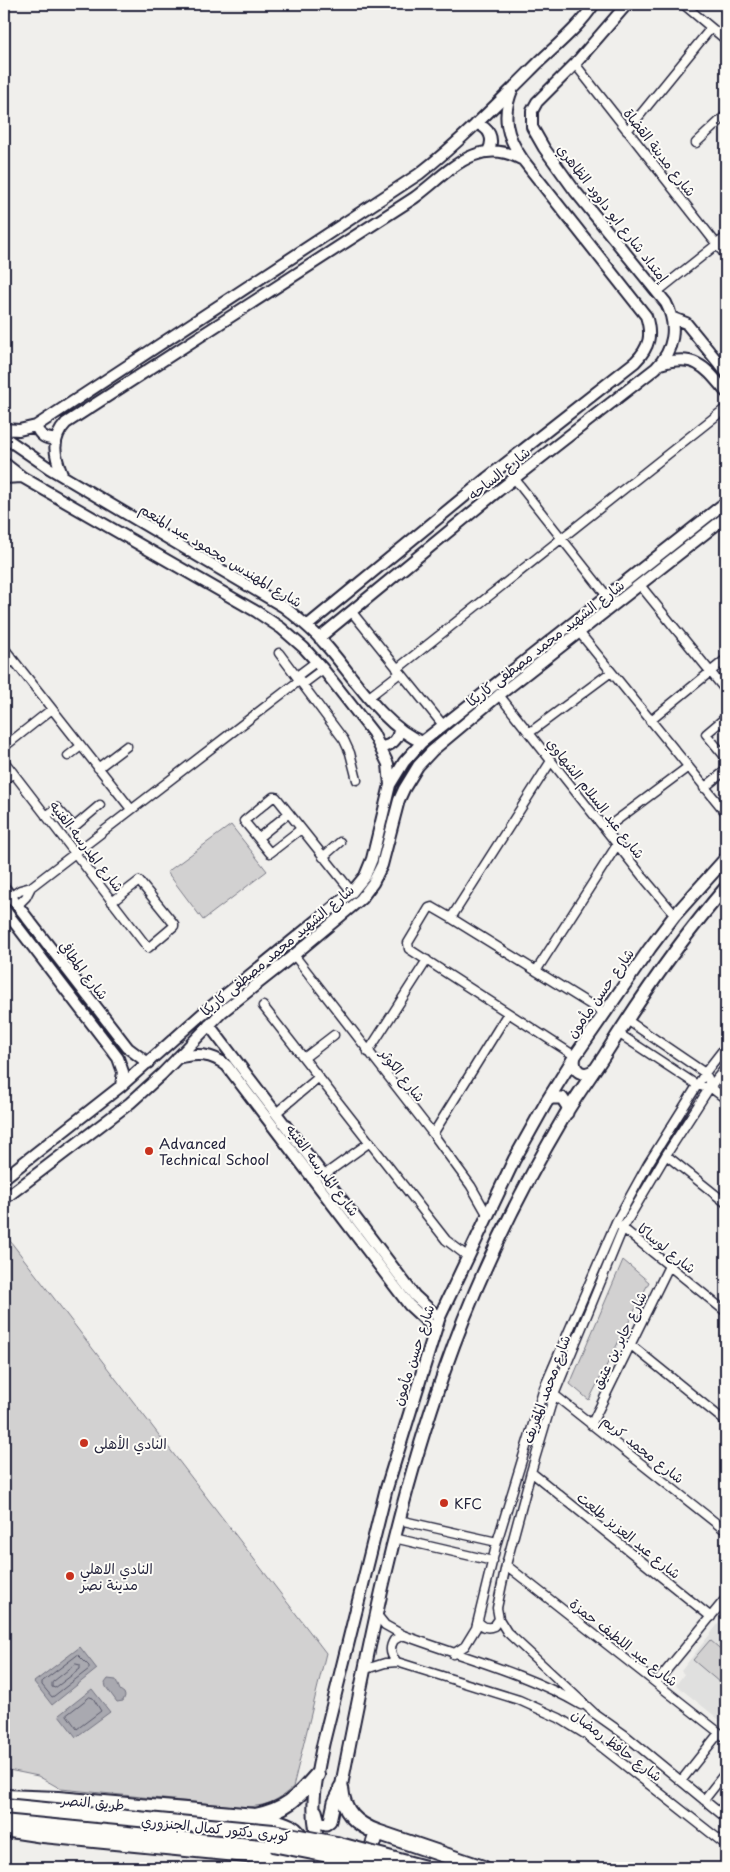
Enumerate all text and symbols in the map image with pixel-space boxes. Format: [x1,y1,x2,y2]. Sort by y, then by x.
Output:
street label: شارع مدينة القضاة [619,103,701,201]
street label: إمتداد شارع ابو داوود الظاهري [551,139,674,288]
street label: شارع الساحه [463,441,535,505]
street label: شارع المهندس محمود عبد المنعم [135,498,306,613]
street label: شارع الشهيد محمد مصطفى كاريكا [462,575,628,711]
street label: شارع عبد السلام الشهاوي [541,733,650,863]
street label: شارع المدرسه الفنيه [45,796,129,896]
street label: شارع الشهيد محمد مصطفى كاريكا [195,879,359,1021]
street label: شارع المطافي [53,936,114,1005]
street label: شارع حسن مأمون [561,944,639,1042]
street label: شارع الكوثر [375,1043,431,1106]
street label: شارع المدرسه الفنيه [281,1120,365,1220]
place label: Advanced Technical School [159,1133,269,1170]
marker: Advanced Technical School [143,1145,155,1157]
street label: شارع لوساكا [633,1218,701,1278]
street label: شارع جابر بن عتيق [586,1288,652,1392]
street label: شارع حسن مأمون [387,1302,439,1408]
street label: شارع محمد المقريف [517,1332,575,1446]
street label: شارع محمد كريم [597,1410,689,1489]
place label: النادي الأهلى [94,1433,167,1455]
marker: النادي الأهلى [78,1437,90,1449]
street label: شارع عبد العزيز طلعت [573,1486,685,1584]
place label: KFC [454,1493,482,1514]
marker: KFC [438,1497,450,1509]
place label: النادي الاهلي مدينة نصر [79,1558,153,1595]
marker: النادي الاهلي مدينة نصر [64,1570,76,1582]
street label: شارع عبد اللطيف حمزة [565,1593,683,1691]
street label: شارع حافظ رمضان [567,1704,667,1786]
street label: طريق النصر [60,1789,125,1815]
street label: كوبرى دكتور كمال الجنزوري [140,1810,292,1847]

